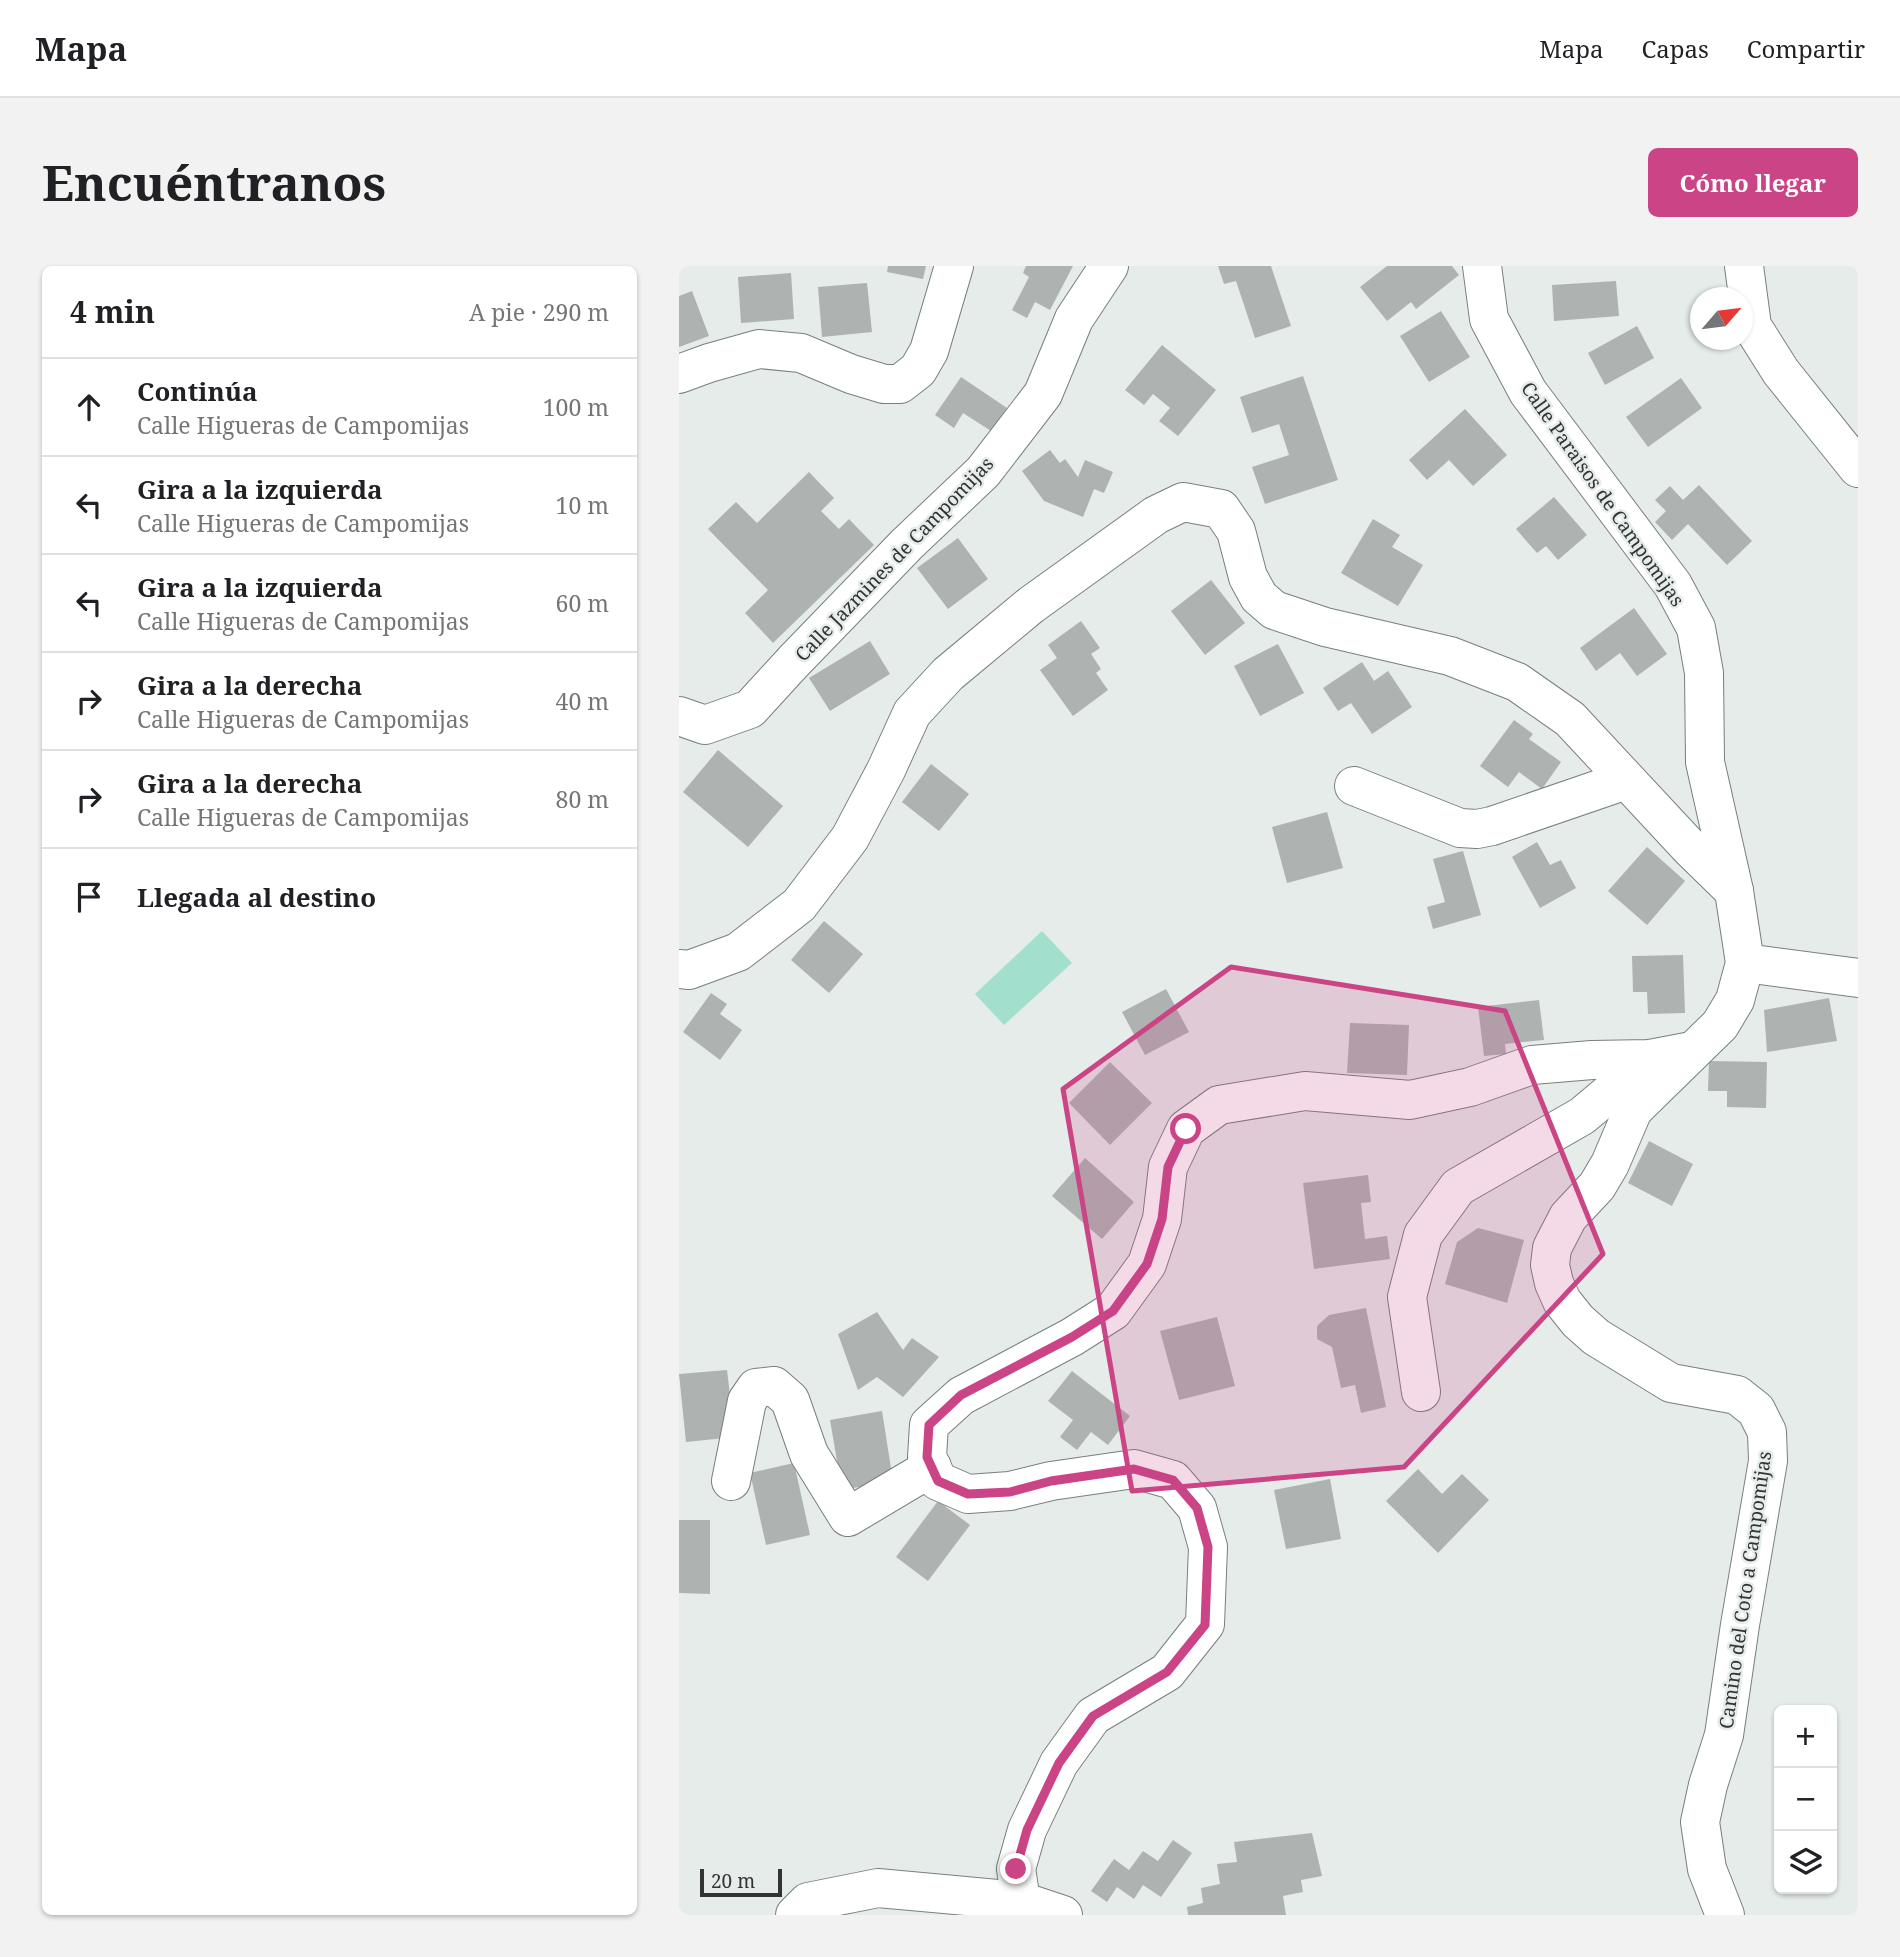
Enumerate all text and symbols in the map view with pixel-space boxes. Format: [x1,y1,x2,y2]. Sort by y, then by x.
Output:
text: Mapa [35,26,127,71]
text: Mapa [1539,32,1603,65]
text: Capas [1641,32,1709,65]
text: Compartir [1747,32,1865,65]
button: Cómo llegar [1648,148,1858,217]
text: Encuéntranos [42,149,386,215]
north arrow [1690,287,1753,350]
text: 4 min [70,291,155,332]
text: A pie · 290 m [469,296,609,328]
text: Continúa [137,373,258,409]
street label: Calle Paraisos de Campomijas [1515,377,1691,611]
icon: ahead [70,388,108,426]
text: 100 m [543,391,609,423]
text: Calle Higueras de Campomijas [137,409,469,441]
street label: Calle Jazmines de Campomijas [789,451,999,667]
text: Gira a la izquierda [137,471,383,507]
icon: left [70,486,108,524]
text: 10 m [556,489,609,521]
text: Calle Higueras de Campomijas [137,507,469,539]
text: Gira a la izquierda [137,569,383,605]
icon: left [70,584,108,622]
text: 60 m [556,587,609,619]
text: Calle Higueras de Campomijas [137,605,469,637]
text: Gira a la derecha [137,667,362,703]
icon: right [70,682,108,720]
text: 40 m [556,685,609,717]
text: Calle Higueras de Campomijas [137,703,469,735]
text: Gira a la derecha [137,765,362,801]
icon: right [70,780,108,818]
text: 80 m [556,783,609,815]
text: Calle Higueras de Campomijas [137,801,469,833]
icon: arrive [70,878,108,916]
text: Llegada al destino [137,879,376,915]
route start [1170,1113,1201,1144]
street label: Camino del Coto a Campomijas [1713,1450,1777,1730]
map controls [1774,1705,1837,1894]
button: + [1774,1705,1837,1768]
button: − [1774,1768,1837,1831]
button: layers [1774,1831,1837,1894]
route end [1000,1853,1031,1884]
scale bar [700,1866,782,1898]
text: 20 m [711,1868,755,1894]

